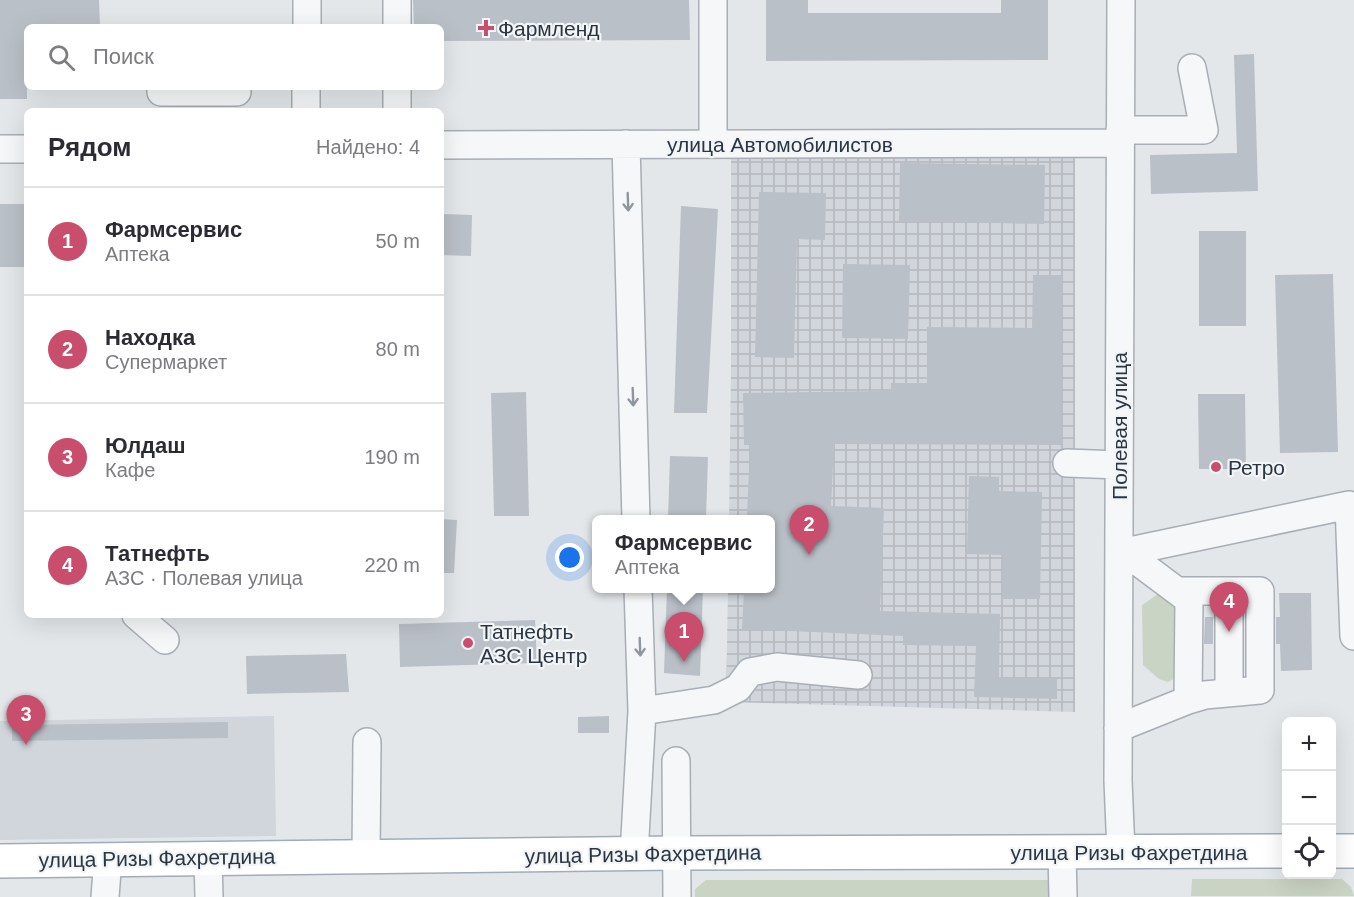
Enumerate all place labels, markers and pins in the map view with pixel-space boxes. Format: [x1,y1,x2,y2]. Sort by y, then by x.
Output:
place label: Фармленд [498,17,600,40]
marker: Фармленд [479,21,493,35]
place label: Ретро [1228,456,1285,479]
marker: Ретро [1209,460,1223,474]
pin: 2 [790,506,828,555]
pin: 4 [1210,582,1248,632]
pin: 1 [664,612,704,662]
place label: Татнефть АЗС Центр [480,620,587,667]
marker: Татнефть АЗС Центр [461,636,475,650]
pin: 3 [6,696,46,745]

